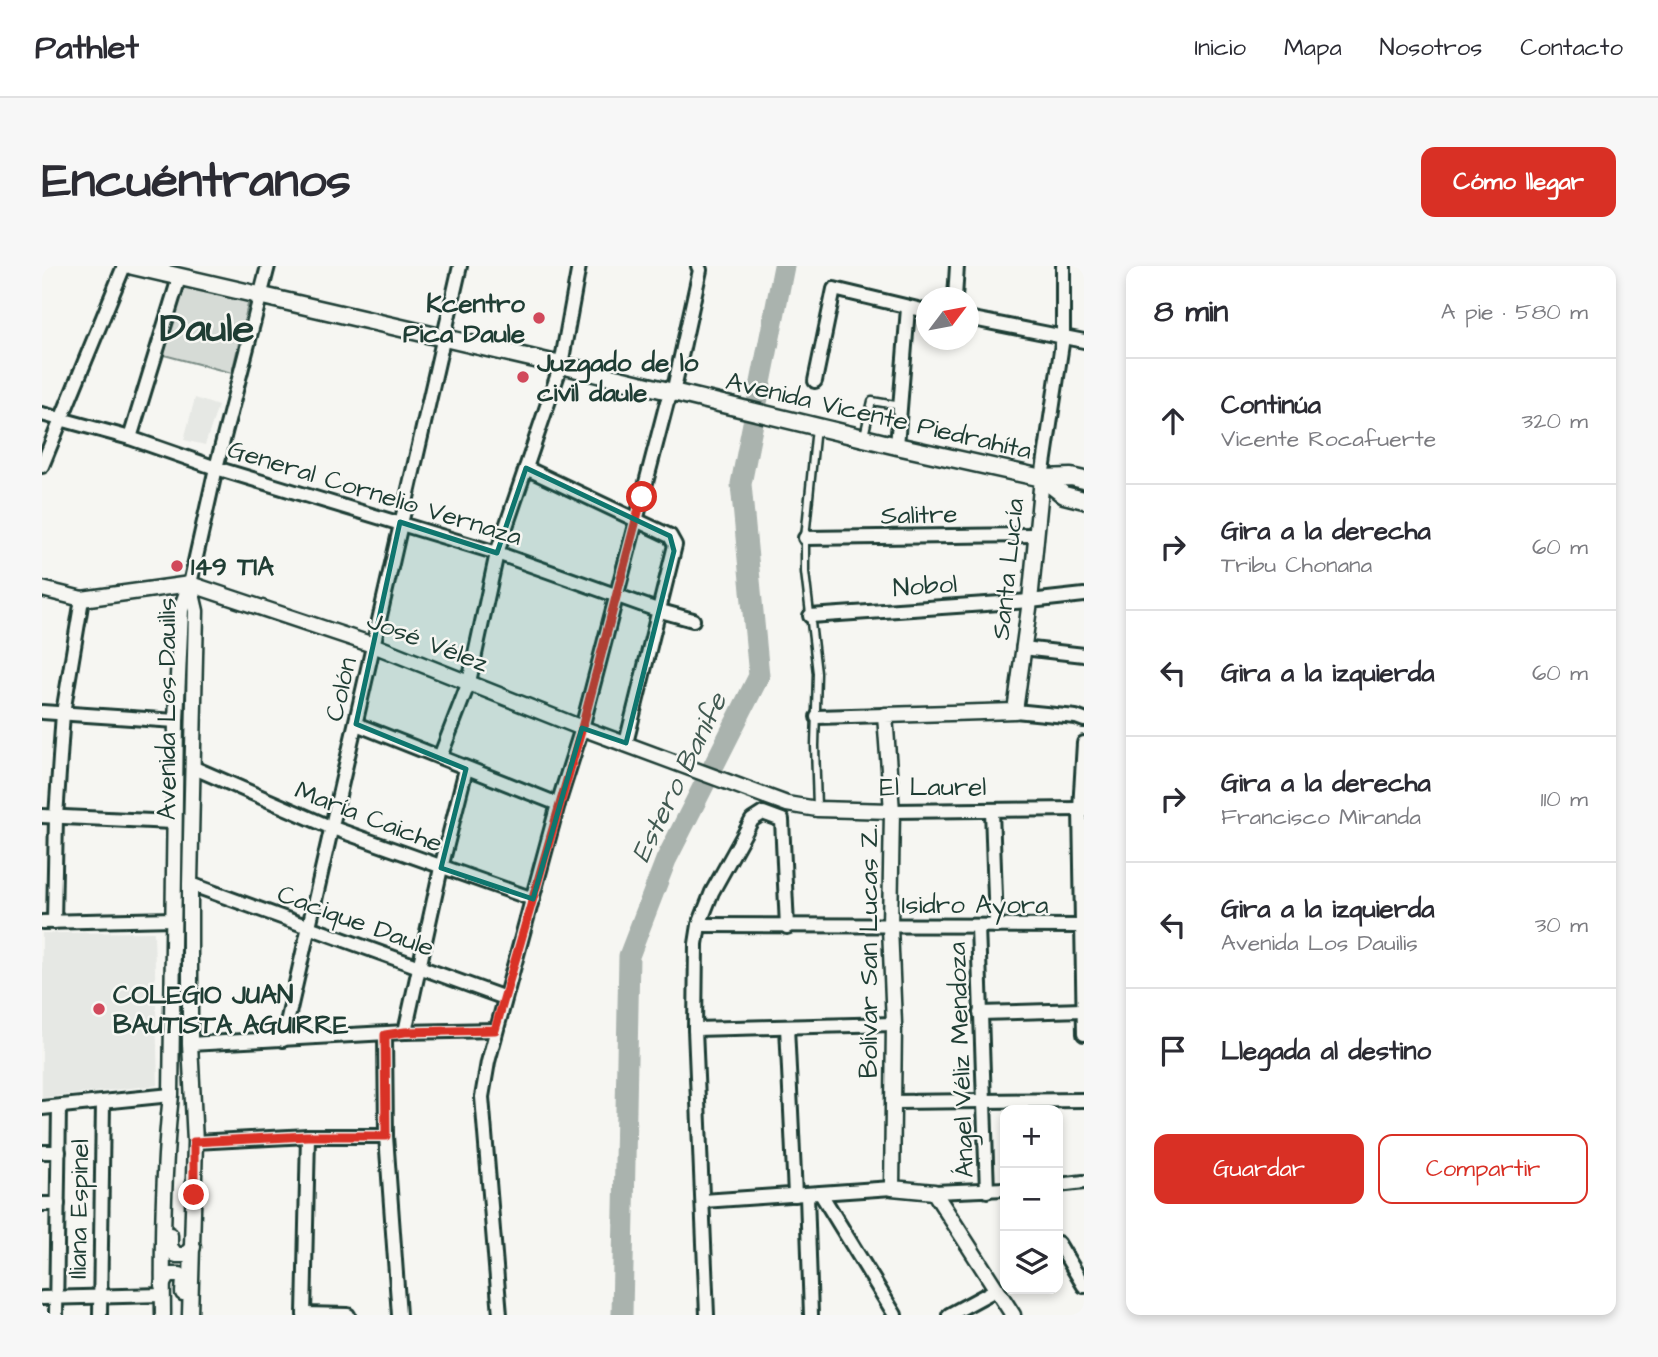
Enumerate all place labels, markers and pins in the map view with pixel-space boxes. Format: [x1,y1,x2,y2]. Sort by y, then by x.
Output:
place label: Kcentro Pica Daule [403,286,525,352]
marker: Kcentro Pica Daule [531,310,547,326]
place label: Juzgado de lo civil daule [536,345,699,411]
marker: Juzgado de lo civil daule [515,369,531,385]
place label: 149 TIA [191,549,274,585]
marker: 149 TIA [169,558,185,574]
place label: COLEGIO JUAN BAUTISTA AGUIRRE [113,977,349,1043]
marker: COLEGIO JUAN BAUTISTA AGUIRRE [91,1001,107,1017]

